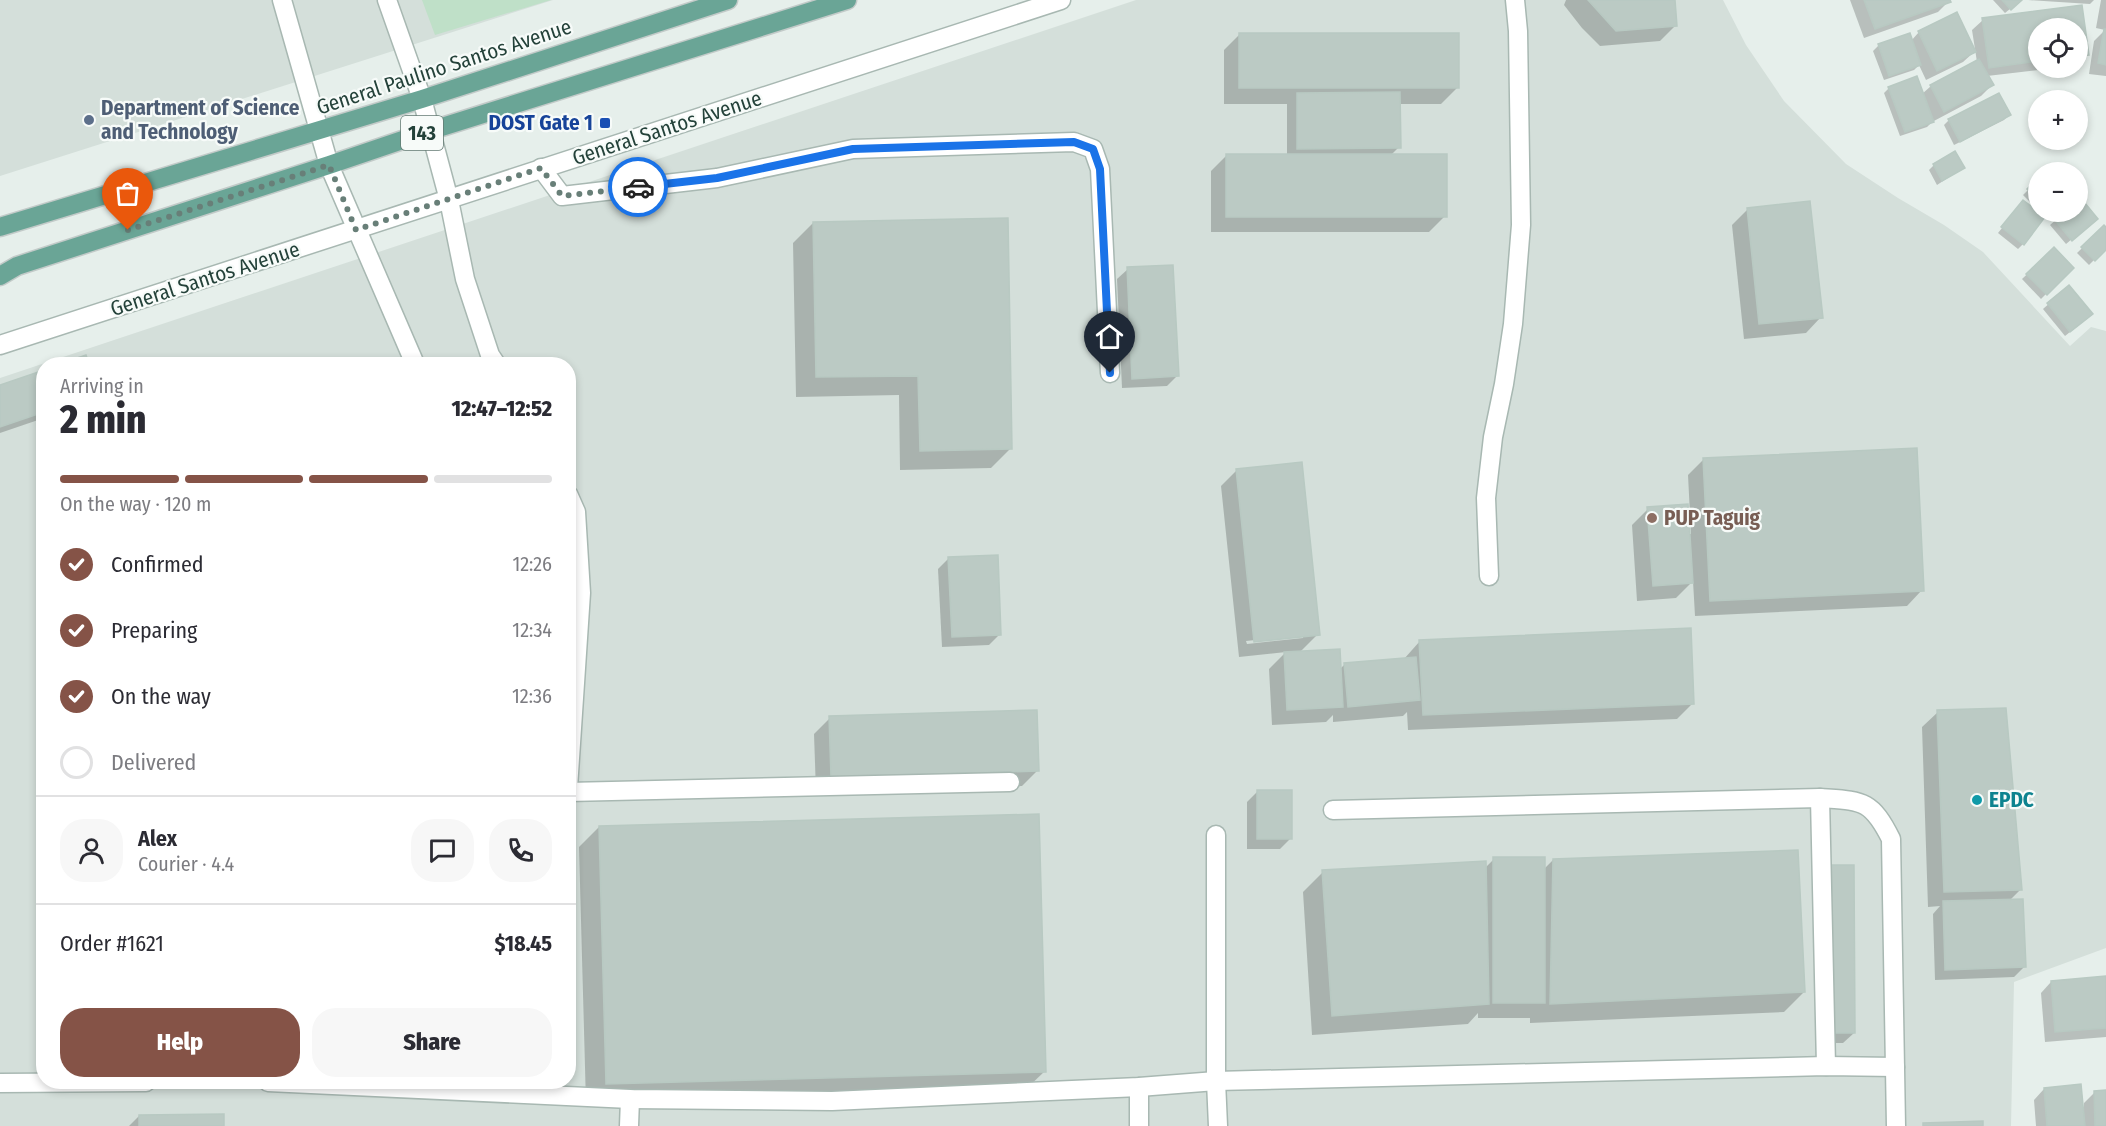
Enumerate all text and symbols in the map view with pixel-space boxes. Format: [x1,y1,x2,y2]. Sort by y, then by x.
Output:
street label: General Paulino Santos Avenue [313,13,575,121]
map controls [2028,18,2088,222]
button: locate [2028,18,2088,78]
street label: General Santos Avenue [569,85,765,171]
button: + [2028,90,2088,150]
place label: Department of Science and Technology [101,95,300,145]
place label: DOST Gate 1 [488,110,593,136]
marker: Department of Science and Technology [82,113,96,127]
road number: 143 [401,116,443,150]
marker: DOST Gate 1 [598,116,612,130]
courier [608,157,668,217]
button: − [2028,162,2088,222]
pin [102,168,153,230]
icon: car [622,171,655,204]
icon: bag [111,177,144,210]
street label: General Santos Avenue [107,236,303,322]
pin [1084,311,1135,373]
icon: home [1093,320,1126,353]
text: Arriving in [60,374,144,398]
text: 12:47–12:52 [451,395,552,422]
text: 2 min [60,397,146,443]
text: On the way · 120 m [60,492,211,516]
place label: PUP Taguig [1664,505,1761,531]
marker: PUP Taguig [1645,511,1659,525]
icon: check [60,548,93,581]
text: Confirmed [111,551,204,578]
text: 12:26 [512,552,552,576]
icon: check [60,614,93,647]
text: Preparing [111,617,197,644]
text: 12:34 [512,618,552,642]
icon: check [60,680,93,713]
text: On the way [111,683,211,710]
text: 12:36 [512,684,552,708]
text: Delivered [111,749,196,776]
place label: EPDC [1989,787,2034,813]
marker: EPDC [1970,793,1984,807]
button: person [60,819,123,882]
button: chat [411,819,474,882]
button: phone [489,819,552,882]
text: Alex [138,825,177,852]
text: Courier · 4.4 [138,852,234,876]
text: Order #1621 [60,930,164,957]
text: $18.45 [494,930,552,957]
button: Help [60,1008,300,1077]
button: Share [312,1008,552,1077]

